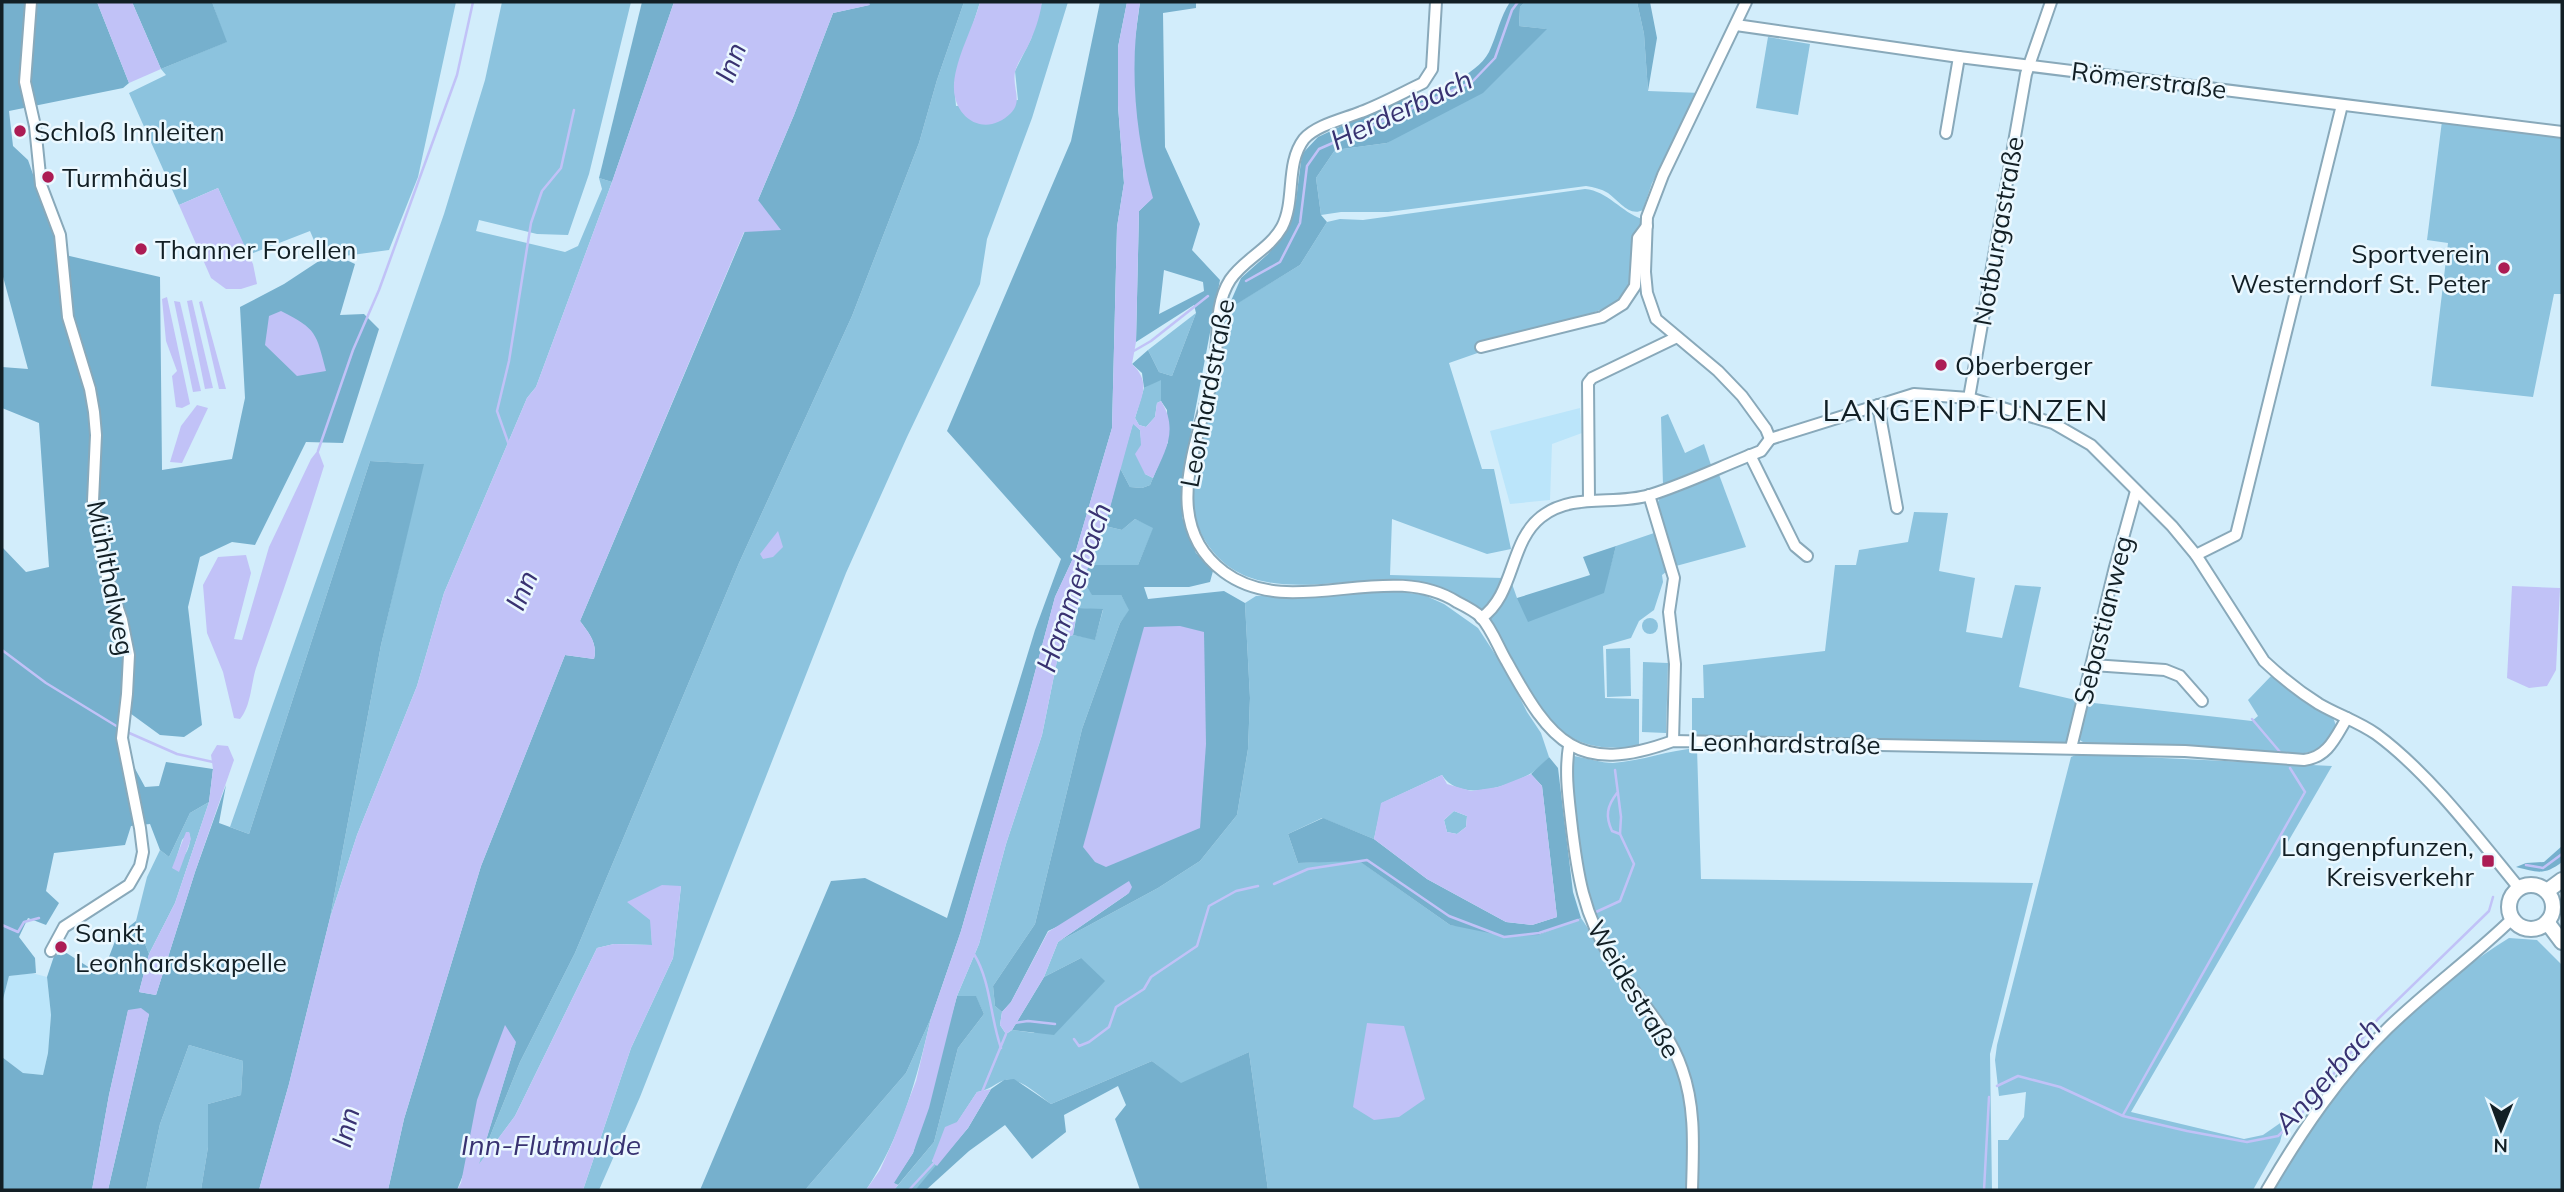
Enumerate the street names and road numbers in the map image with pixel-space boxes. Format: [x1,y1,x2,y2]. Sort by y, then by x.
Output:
street label: Römerstraße [2069,54,2229,106]
street label: Notburgastraße [1965,134,2031,328]
street label: Leonhardstraße [1173,296,1241,490]
street label: Mühlthalweg [80,498,142,658]
street label: Sebastianweg [2066,532,2140,708]
street label: Leonhardstraße [1689,725,1881,761]
street label: Weidestraße [1580,914,1688,1064]

